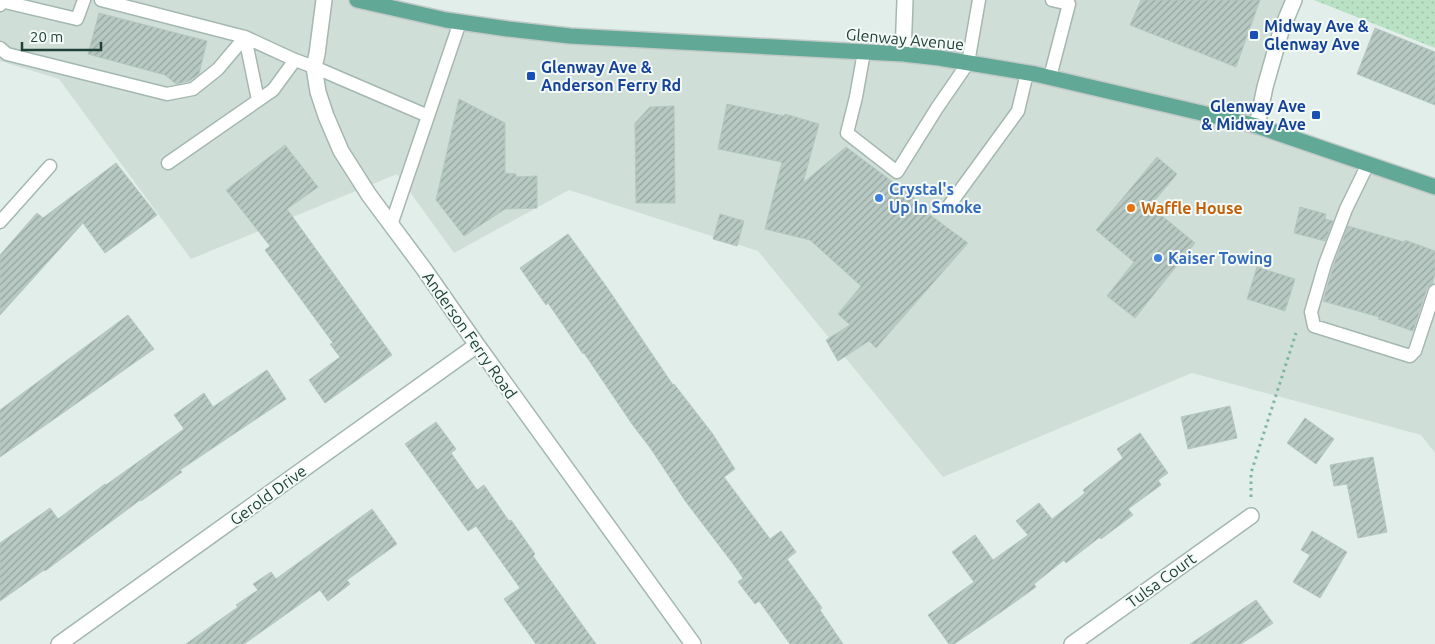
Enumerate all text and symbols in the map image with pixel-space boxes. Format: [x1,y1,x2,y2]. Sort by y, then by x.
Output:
place label: Midway Ave & Glenway Ave [1264,17,1369,53]
scale bar [22,20,101,52]
street label: Glenway Avenue [845,25,965,53]
text: 20 m [30,28,63,45]
marker: Midway Ave & Glenway Ave [1248,29,1260,41]
place label: Glenway Ave & Anderson Ferry Rd [541,58,681,94]
marker: Glenway Ave & Anderson Ferry Rd [525,70,537,82]
place label: Glenway Ave & Midway Ave [1201,97,1306,133]
marker: Glenway Ave & Midway Ave [1310,109,1322,121]
place label: Crystal's Up In Smoke [889,180,982,216]
marker: Crystal's Up In Smoke [873,192,885,204]
place label: Waffle House [1141,199,1243,217]
marker: Waffle House [1125,202,1137,214]
place label: Kaiser Towing [1168,249,1273,267]
marker: Kaiser Towing [1152,252,1164,264]
street label: Anderson Ferry Road [419,268,521,402]
street label: Gerold Drive [226,461,310,529]
street label: Tulsa Court [1123,548,1200,611]

